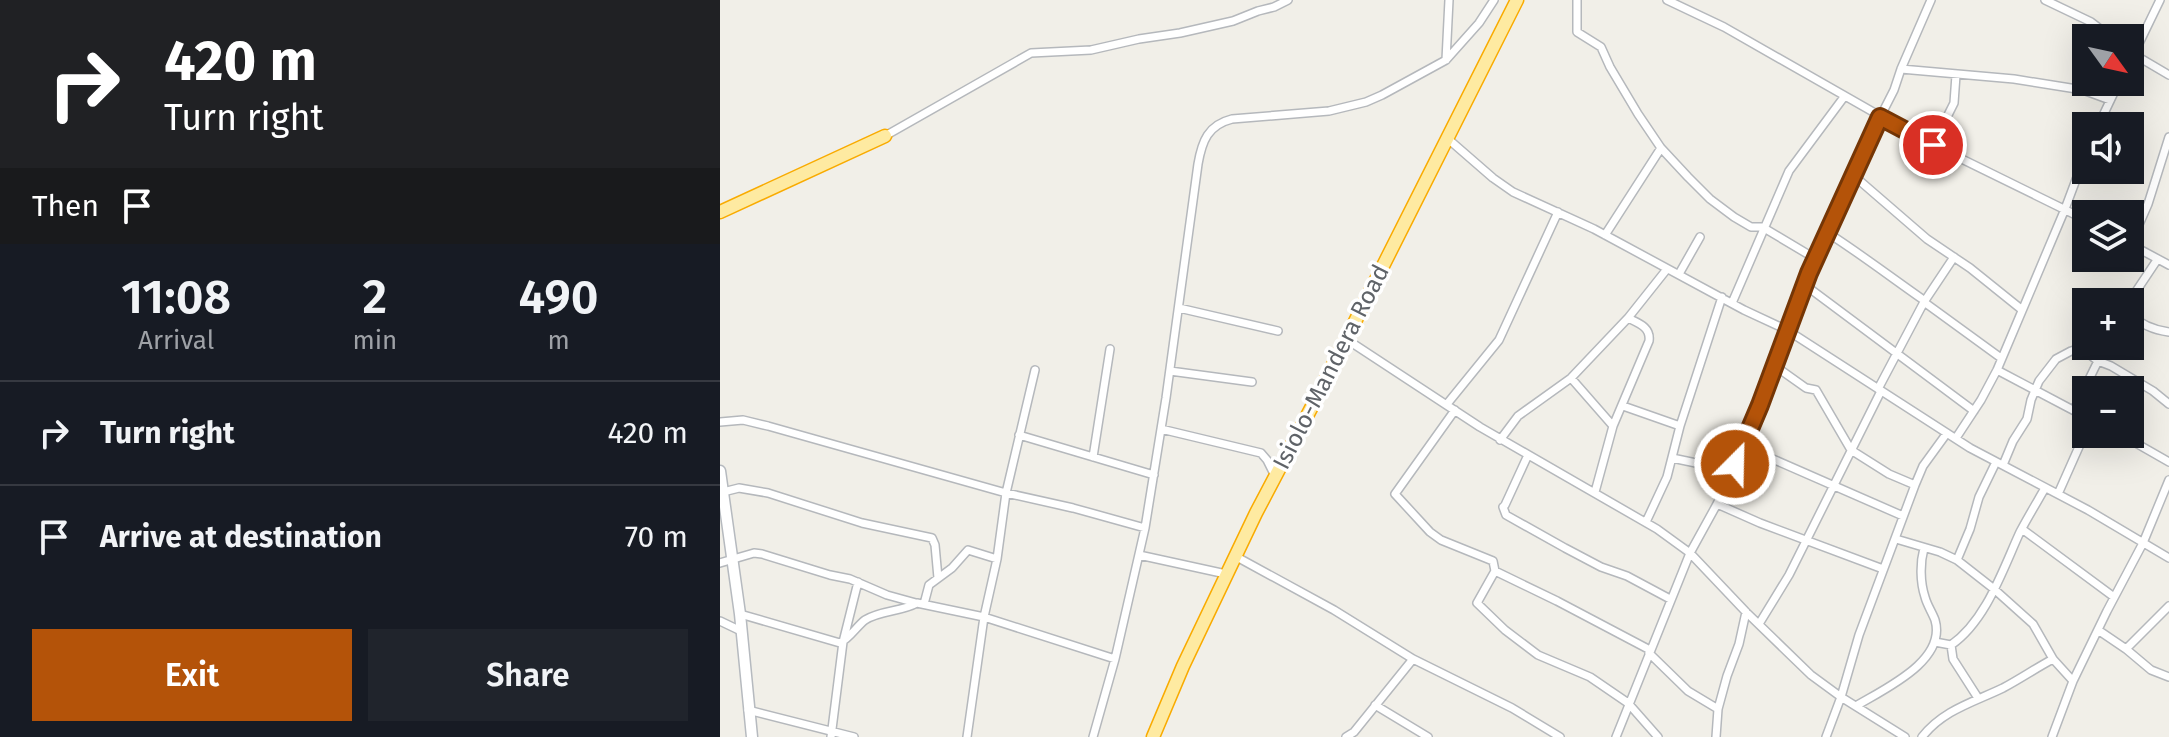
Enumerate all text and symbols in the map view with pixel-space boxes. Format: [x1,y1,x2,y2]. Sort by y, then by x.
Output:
north arrow [2072,24,2144,96]
map controls [2072,24,2144,448]
text: 420 m [164,28,317,95]
icon: right [32,32,136,136]
text: Turn right [164,96,324,140]
pin [1899,111,1967,179]
button: sound [2072,112,2144,184]
icon: arrive [1911,123,1955,167]
icon: arrive [115,184,159,228]
text: Then [32,188,99,224]
button: layers [2072,200,2144,272]
street label: Isiolo-Mandera Road [1267,260,1395,474]
text: 11:08 [121,268,231,326]
text: 2 [363,268,387,326]
text: 490 [519,268,599,326]
button: + [2072,288,2144,360]
text: Arrival [138,325,214,356]
text: min [352,325,397,356]
text: m [547,325,570,356]
button: − [2072,376,2144,448]
icon: right [32,411,76,455]
text: Turn right [100,415,235,451]
text: 420 m [607,415,688,451]
position arrow [1693,422,1777,506]
icon: arrive [32,515,76,559]
text: Arrive at destination [100,519,382,555]
text: 70 m [625,519,688,555]
button: Exit [32,629,352,721]
button: Share [368,629,688,721]

